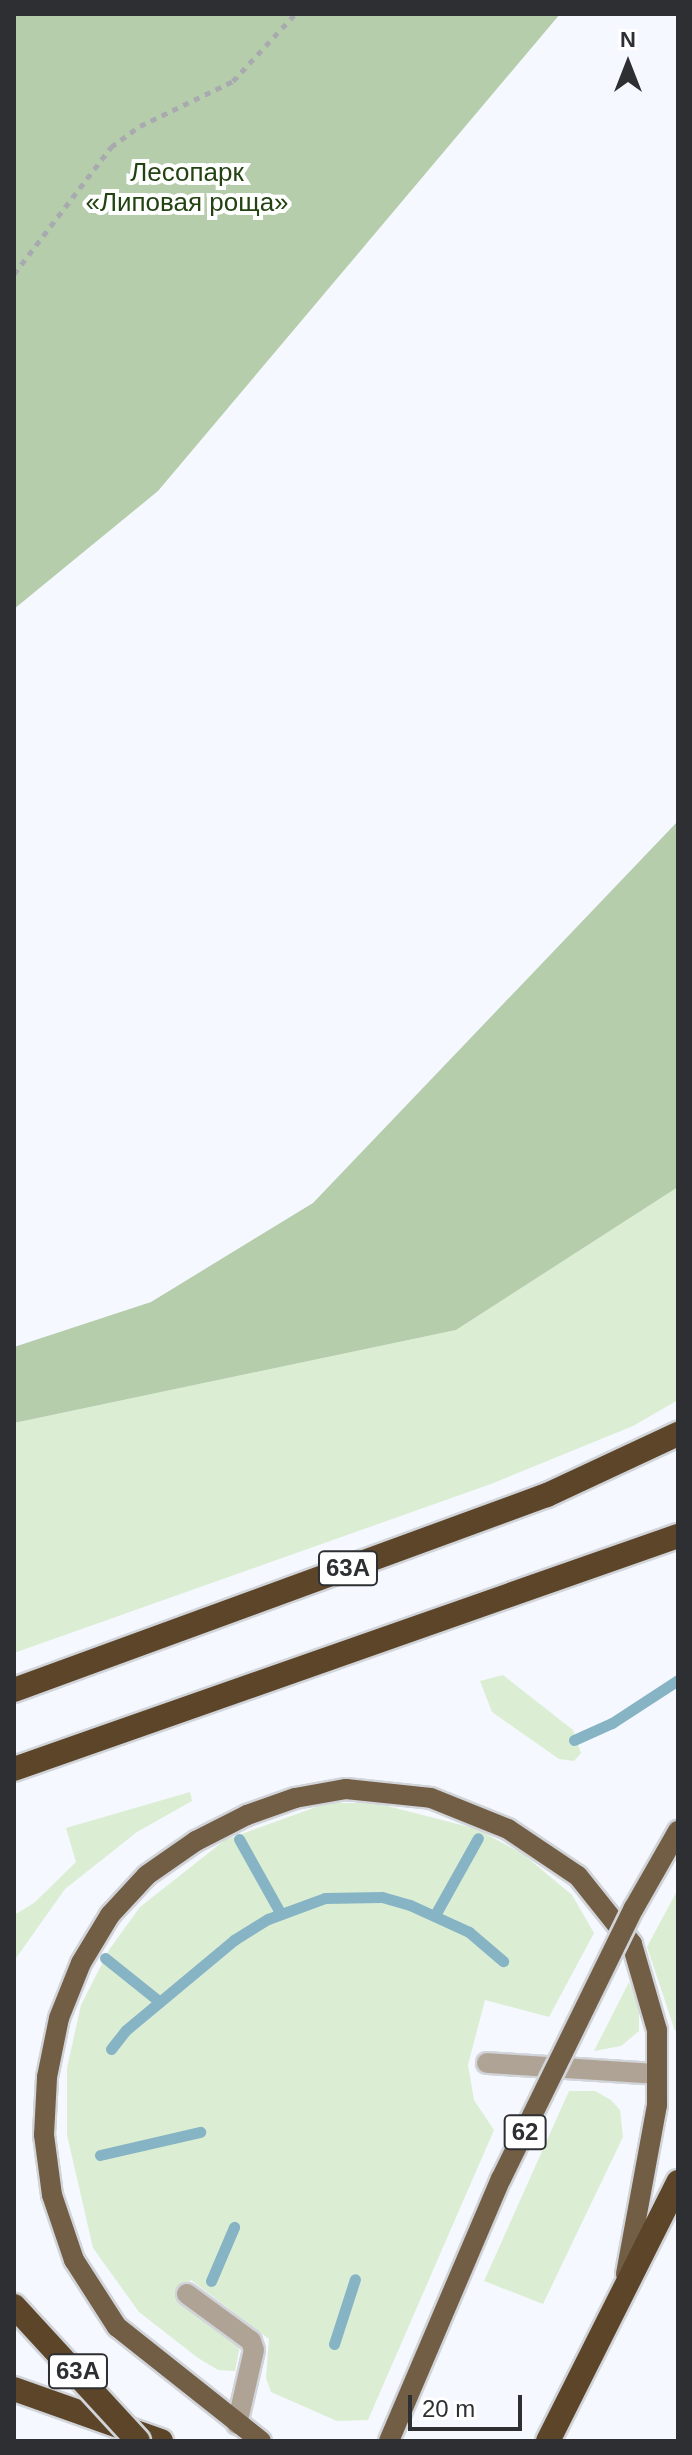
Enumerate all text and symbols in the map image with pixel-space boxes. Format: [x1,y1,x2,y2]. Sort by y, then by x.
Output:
north arrow [588,24,668,104]
text: N [620,27,636,52]
park label: Лесопарк «Липовая роща» [85,157,289,218]
road number: 63A [316,1548,380,1588]
road number: 62 [503,2112,547,2152]
road number: 63A [46,2351,110,2391]
scale bar [412,2379,526,2429]
text: 20 m [422,2395,475,2422]

